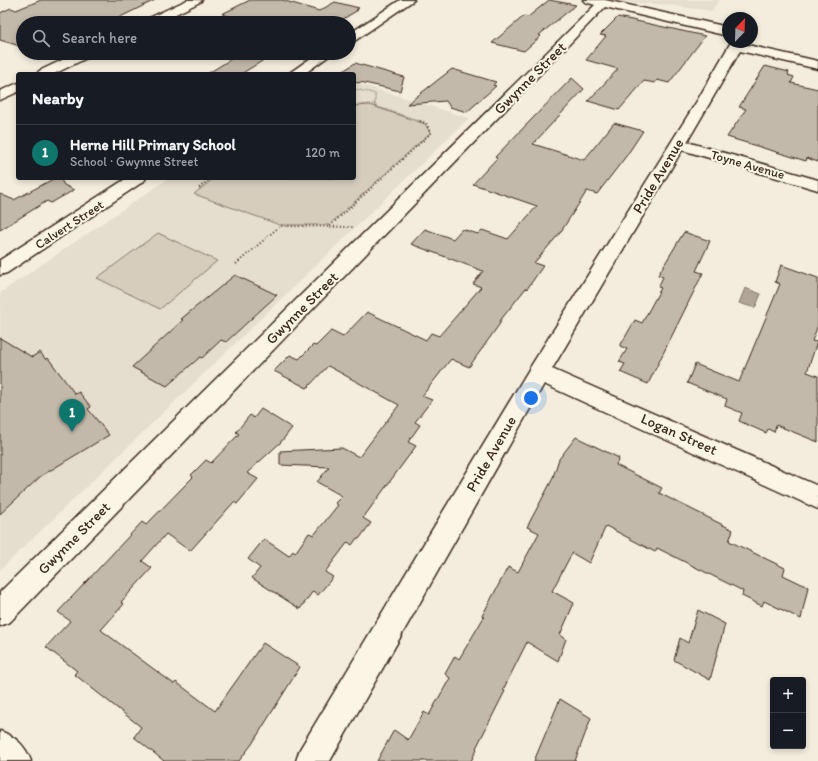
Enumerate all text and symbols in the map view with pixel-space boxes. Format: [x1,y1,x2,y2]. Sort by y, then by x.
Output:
north arrow [722,12,758,48]
search box [16,16,356,60]
icon: search [30,27,52,49]
text: Search here [62,29,137,47]
street label: Gwynne Street [490,38,570,118]
text: Nearby [32,88,84,108]
street label: Pride Avenue [629,135,687,217]
text: Herne Hill Primary School [70,136,236,154]
text: 1 [42,145,48,160]
text: 120 m [305,145,340,160]
street label: Toyne Avenue [709,147,787,182]
text: School · Gwynne Street [70,154,198,169]
street label: Calvert Street [32,197,106,252]
street label: Gwynne Street [262,268,342,348]
your location [521,388,541,408]
pin: 1 [59,399,85,432]
street label: Logan Street [638,409,720,459]
street label: Pride Avenue [462,413,520,495]
street label: Gwynne Street [34,498,114,578]
map controls [770,677,806,749]
button: + [770,677,806,713]
button: − [770,713,806,749]

